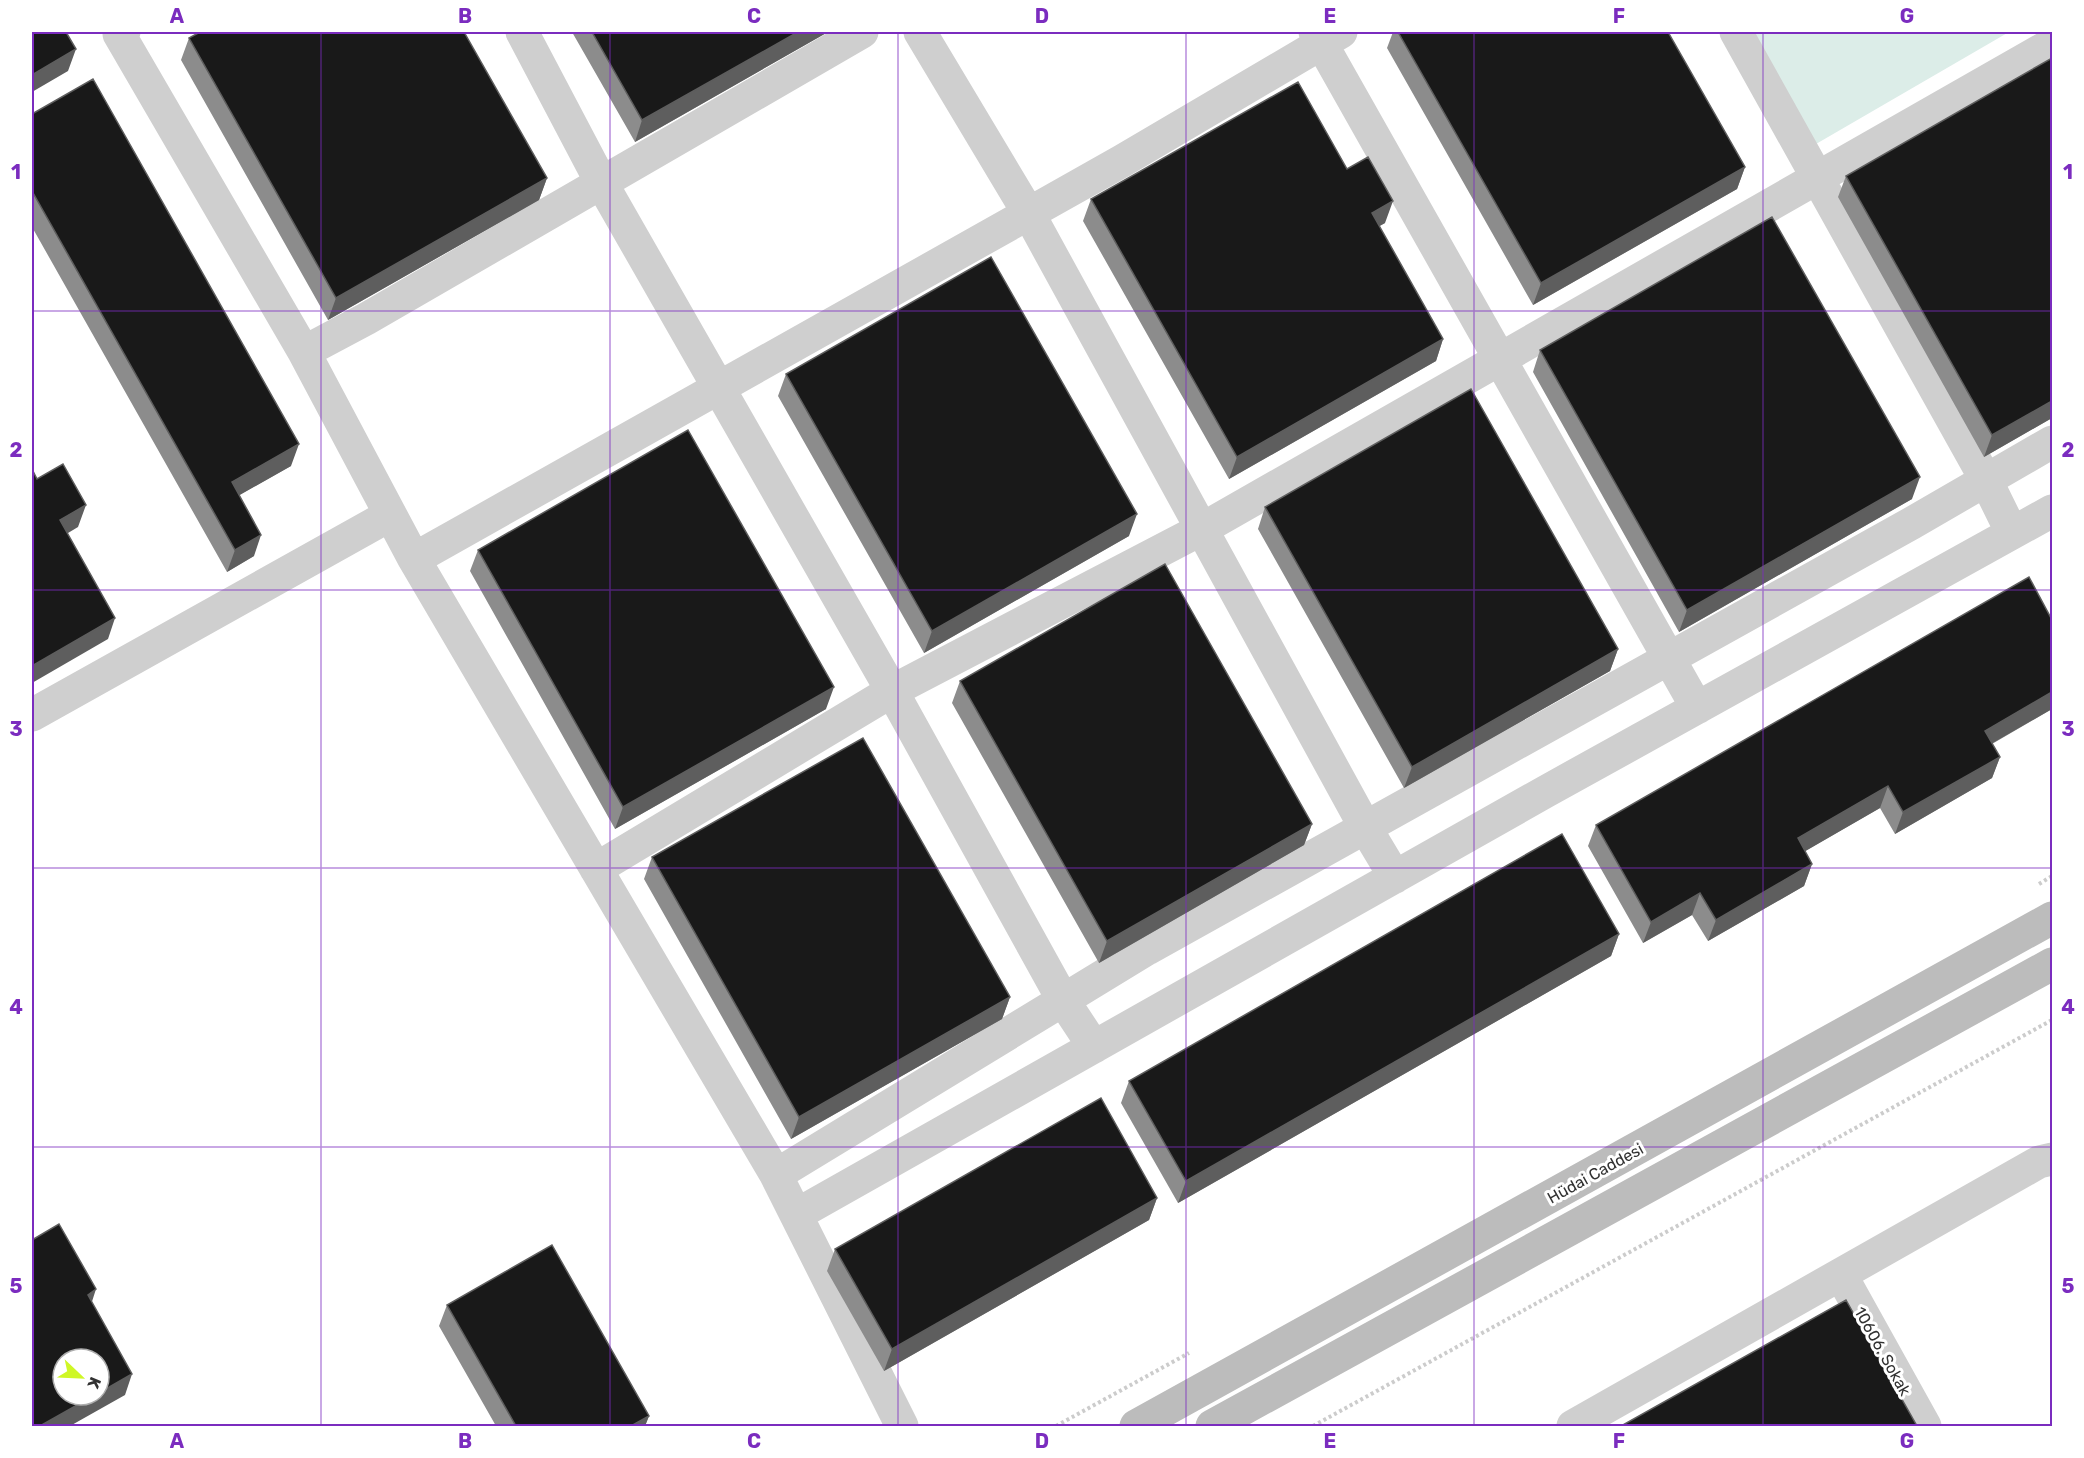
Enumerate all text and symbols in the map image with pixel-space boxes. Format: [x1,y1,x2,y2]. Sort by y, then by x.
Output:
text: A [170,4,185,28]
text: B [458,4,472,28]
text: C [747,4,761,28]
text: D [1035,4,1049,28]
text: E [1324,4,1336,28]
text: F [1613,4,1625,28]
text: G [1900,4,1914,28]
text: 1 [11,160,21,184]
text: 1 [2063,160,2073,184]
text: 2 [10,438,23,462]
text: 2 [2062,438,2075,462]
text: 3 [9,717,23,741]
text: 3 [2061,717,2075,741]
text: 4 [9,995,23,1019]
text: 4 [2061,995,2075,1019]
street label: Hüdai Caddesi [1544,1139,1647,1208]
text: 5 [10,1274,23,1298]
text: 5 [2062,1274,2075,1298]
street label: 10606. Sokak [1850,1303,1915,1400]
north arrow [51,1347,111,1407]
text: K [83,1374,105,1392]
text: A [170,1429,185,1453]
text: B [458,1429,472,1453]
text: C [747,1429,761,1453]
text: D [1035,1429,1049,1453]
text: E [1324,1429,1336,1453]
text: F [1613,1429,1625,1453]
text: G [1900,1429,1914,1453]

